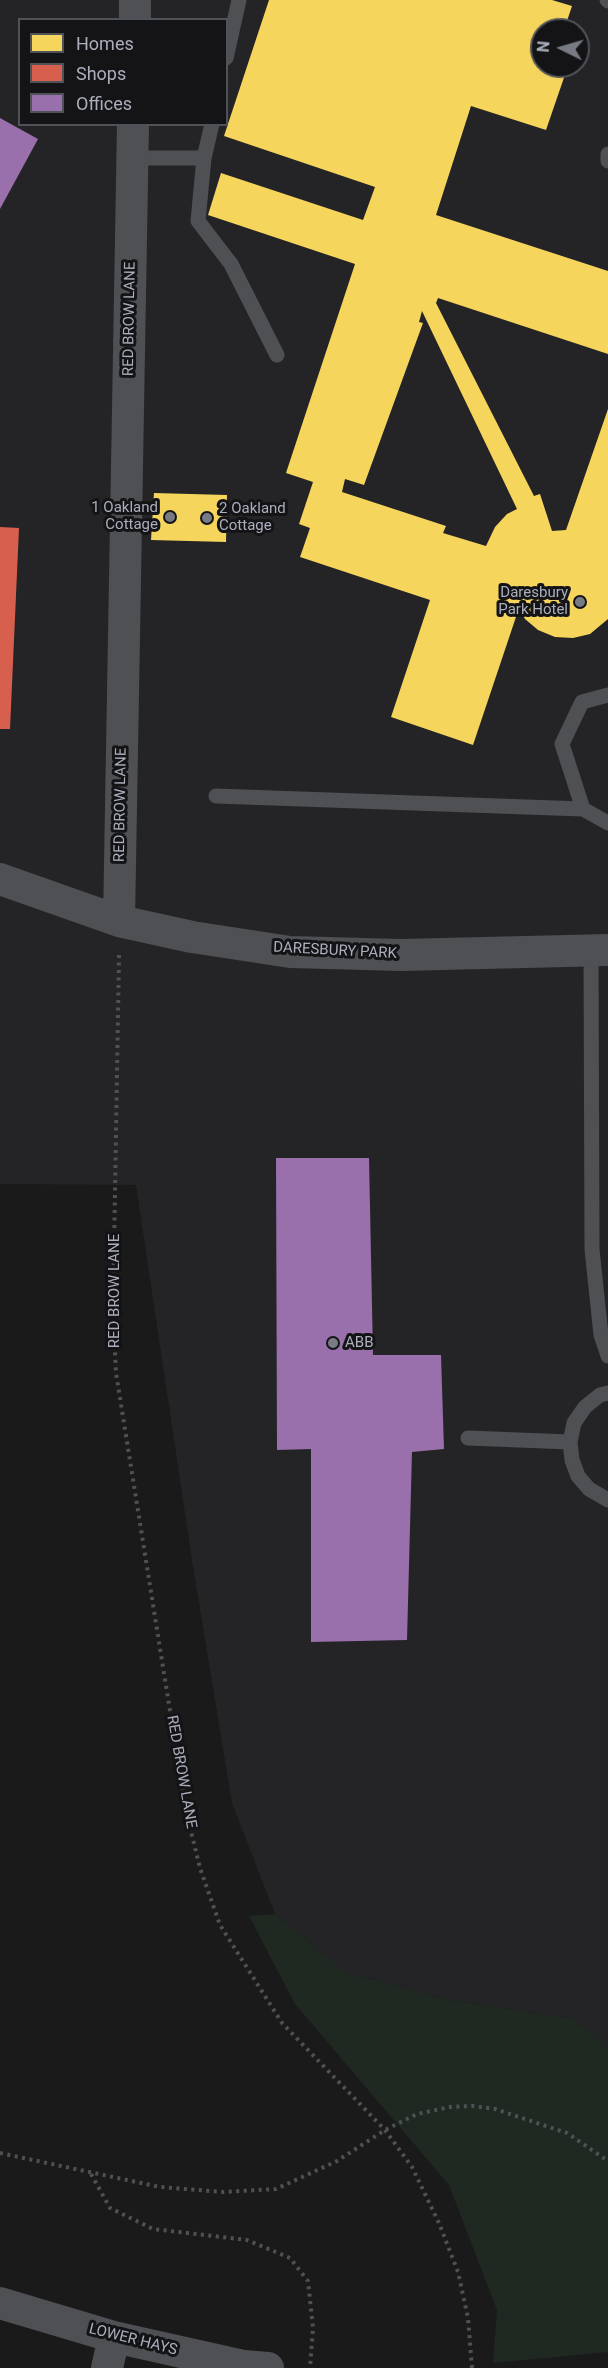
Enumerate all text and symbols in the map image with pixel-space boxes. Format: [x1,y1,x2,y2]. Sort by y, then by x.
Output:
legend [18,18,228,126]
north arrow [530,18,590,78]
text: Homes [76,33,134,54]
text: N [534,40,554,53]
text: Shops [76,63,126,84]
text: Offices [76,93,132,114]
street label: RED BROW LANE [120,262,140,376]
place label: 1 Oakland Cottage [91,499,158,534]
place label: 2 Oakland Cottage [219,500,286,535]
marker: 1 Oakland Cottage [163,510,177,524]
marker: 2 Oakland Cottage [200,511,214,525]
place label: Daresbury Park Hotel [498,584,568,619]
marker: Daresbury Park Hotel [573,595,587,609]
street label: RED BROW LANE [111,748,131,862]
street label: DARESBURY PARK [273,939,397,963]
street label: RED BROW LANE [106,1234,124,1348]
place label: ABB [345,1334,373,1352]
marker: ABB [326,1336,340,1350]
street label: RED BROW LANE [162,1714,200,1830]
street label: LOWER HAYS [87,2320,179,2360]

